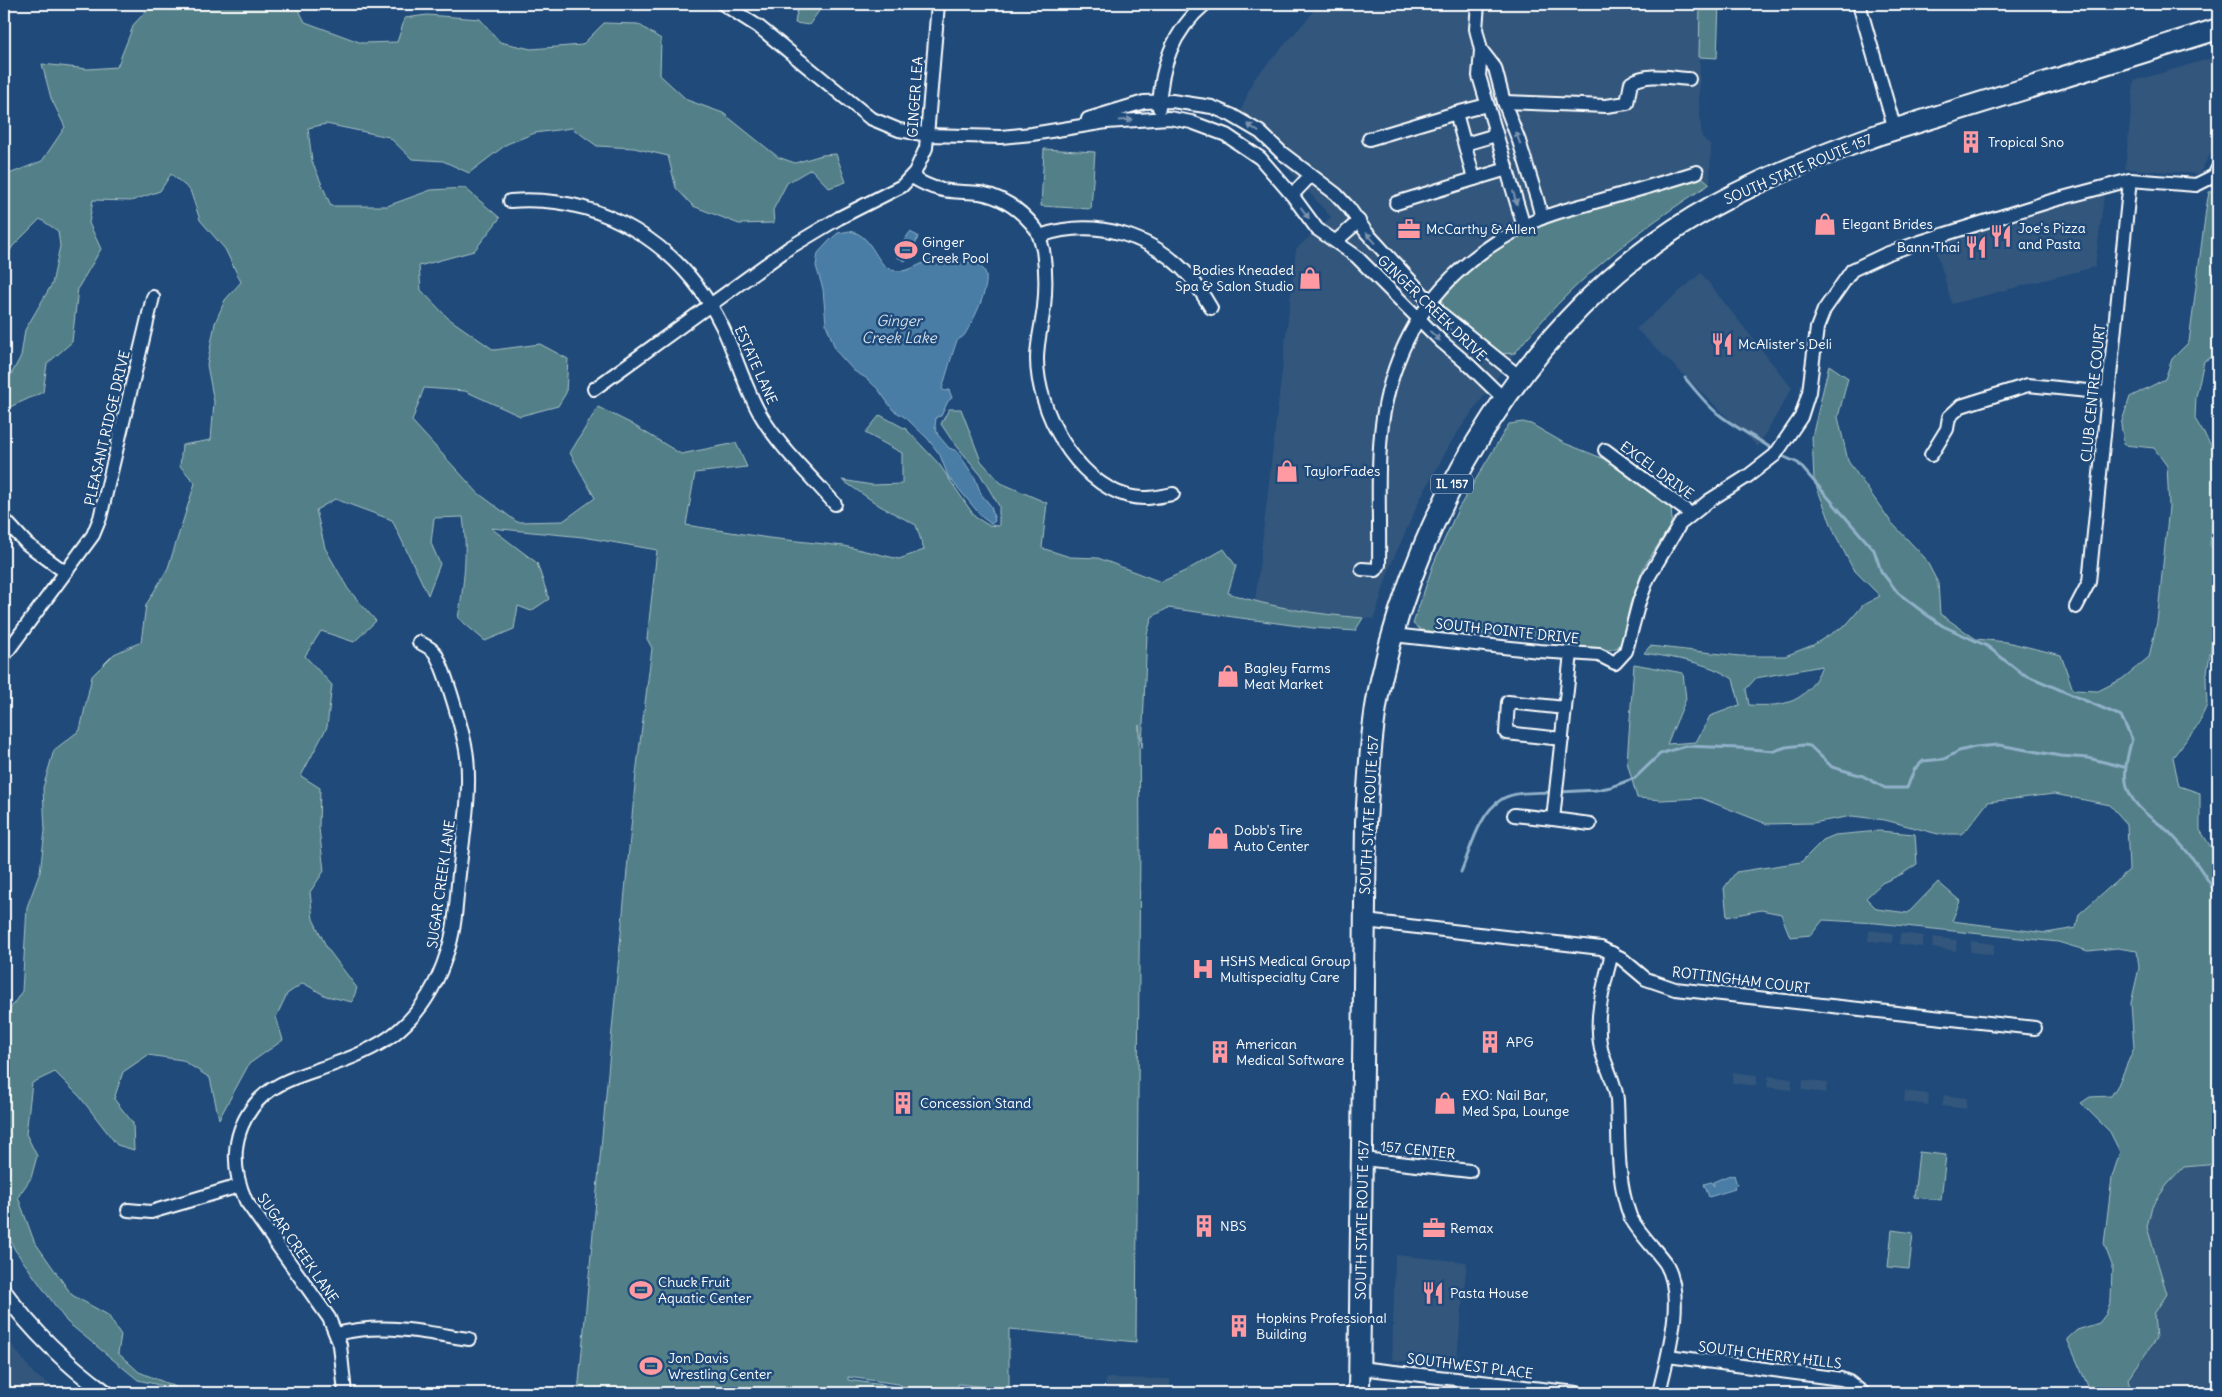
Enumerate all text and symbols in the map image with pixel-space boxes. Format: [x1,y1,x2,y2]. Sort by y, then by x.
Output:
street label: GINGER LEA [903,56,927,138]
one-way arrow [1118,116,1134,124]
one-way arrow [1246,123,1259,133]
building icon: Tropical Sno [1958,129,1984,155]
one-way arrow [1514,130,1522,145]
street label: SOUTH STATE ROUTE 157 [1721,130,1875,208]
place label: Tropical Sno [1988,133,2064,151]
one-way arrow [1512,191,1520,206]
one-way arrow [1300,206,1310,220]
shop icon: Elegant Brides [1812,211,1838,237]
place label: Elegant Brides [1842,215,1933,233]
office icon: McCarthy & Allen [1396,216,1422,242]
place label: Joe's Pizza and Pasta [2018,219,2086,253]
place label: McCarthy & Allen [1426,220,1536,238]
restaurant icon: Joe's Pizza and Pasta [1988,223,2014,249]
one-way arrow [1365,231,1376,244]
place label: Ginger Creek Pool [922,233,989,267]
restaurant icon: Bann Thai [1963,234,1989,260]
sports icon: Ginger Creek Pool [893,237,919,263]
place label: Bann Thai [1897,238,1960,256]
street label: GINGER CREEK DRIVE [1374,251,1490,365]
place label: Bodies Kneaded Spa & Salon Studio [1175,261,1294,295]
shop icon: Bodies Kneaded Spa & Salon Studio [1297,265,1323,291]
water label: Ginger Creek Lake [861,311,937,347]
street label: ESTATE LANE [731,323,781,407]
street label: CLUB CENTRE COURT [2077,323,2109,463]
one-way arrow [1429,329,1441,341]
restaurant icon: McAlister's Deli [1709,331,1735,357]
place label: McAlister's Deli [1738,335,1832,353]
street label: PLEASANT RIDGE DRIVE [80,349,134,507]
street label: EXCEL DRIVE [1617,437,1697,503]
shop icon: TaylorFades [1274,458,1300,484]
place label: TaylorFades [1304,462,1380,480]
road number: IL 157 [1431,474,1473,494]
street label: SOUTH POINTE DRIVE [1434,614,1580,648]
place label: Bagley Farms Meat Market [1244,659,1331,693]
shop icon: Bagley Farms Meat Market [1215,663,1241,689]
street label: SOUTH STATE ROUTE 157 [1356,735,1382,895]
street label: SUGAR CREEK LANE [423,819,459,949]
place label: Dobb's Tire Auto Center [1234,821,1310,855]
shop icon: Dobb's Tire Auto Center [1205,825,1231,851]
place label: HSHS Medical Group Multispecialty Care [1220,952,1350,986]
hospital icon: HSHS Medical Group Multispecialty Care [1190,956,1216,982]
street label: ROTTINGHAM COURT [1671,963,1811,997]
building icon: APG [1477,1029,1503,1055]
place label: APG [1506,1033,1534,1051]
place label: American Medical Software [1236,1035,1344,1069]
building icon: American Medical Software [1207,1039,1233,1065]
place label: EXO: Nail Bar, Med Spa, Lounge [1462,1086,1569,1120]
building icon: Concession Stand [890,1090,916,1116]
shop icon: EXO: Nail Bar, Med Spa, Lounge [1432,1090,1458,1116]
place label: Concession Stand [920,1094,1031,1112]
street label: 157 CENTER [1380,1137,1456,1163]
street label: SOUTH STATE ROUTE 157 [1352,1140,1372,1300]
street label: SUGAR CREEK LANE [253,1190,343,1306]
building icon: NBS [1191,1213,1217,1239]
office icon: Remax [1421,1215,1447,1241]
place label: NBS [1220,1217,1247,1235]
place label: Remax [1450,1219,1493,1237]
place label: Chuck Fruit Aquatic Center [658,1273,752,1307]
sports icon: Chuck Fruit Aquatic Center [628,1277,654,1303]
restaurant icon: Pasta House [1420,1280,1446,1306]
place label: Pasta House [1450,1284,1529,1302]
place label: Hopkins Professional Building [1256,1309,1387,1343]
building icon: Hopkins Professional Building [1226,1313,1252,1339]
street label: SOUTH CHERRY HILLS [1697,1337,1843,1373]
place label: Jon Davis Wrestling Center [668,1349,772,1383]
street label: SOUTHWEST PLACE [1406,1349,1534,1383]
sports icon: Jon Davis Wrestling Center [638,1353,664,1379]

